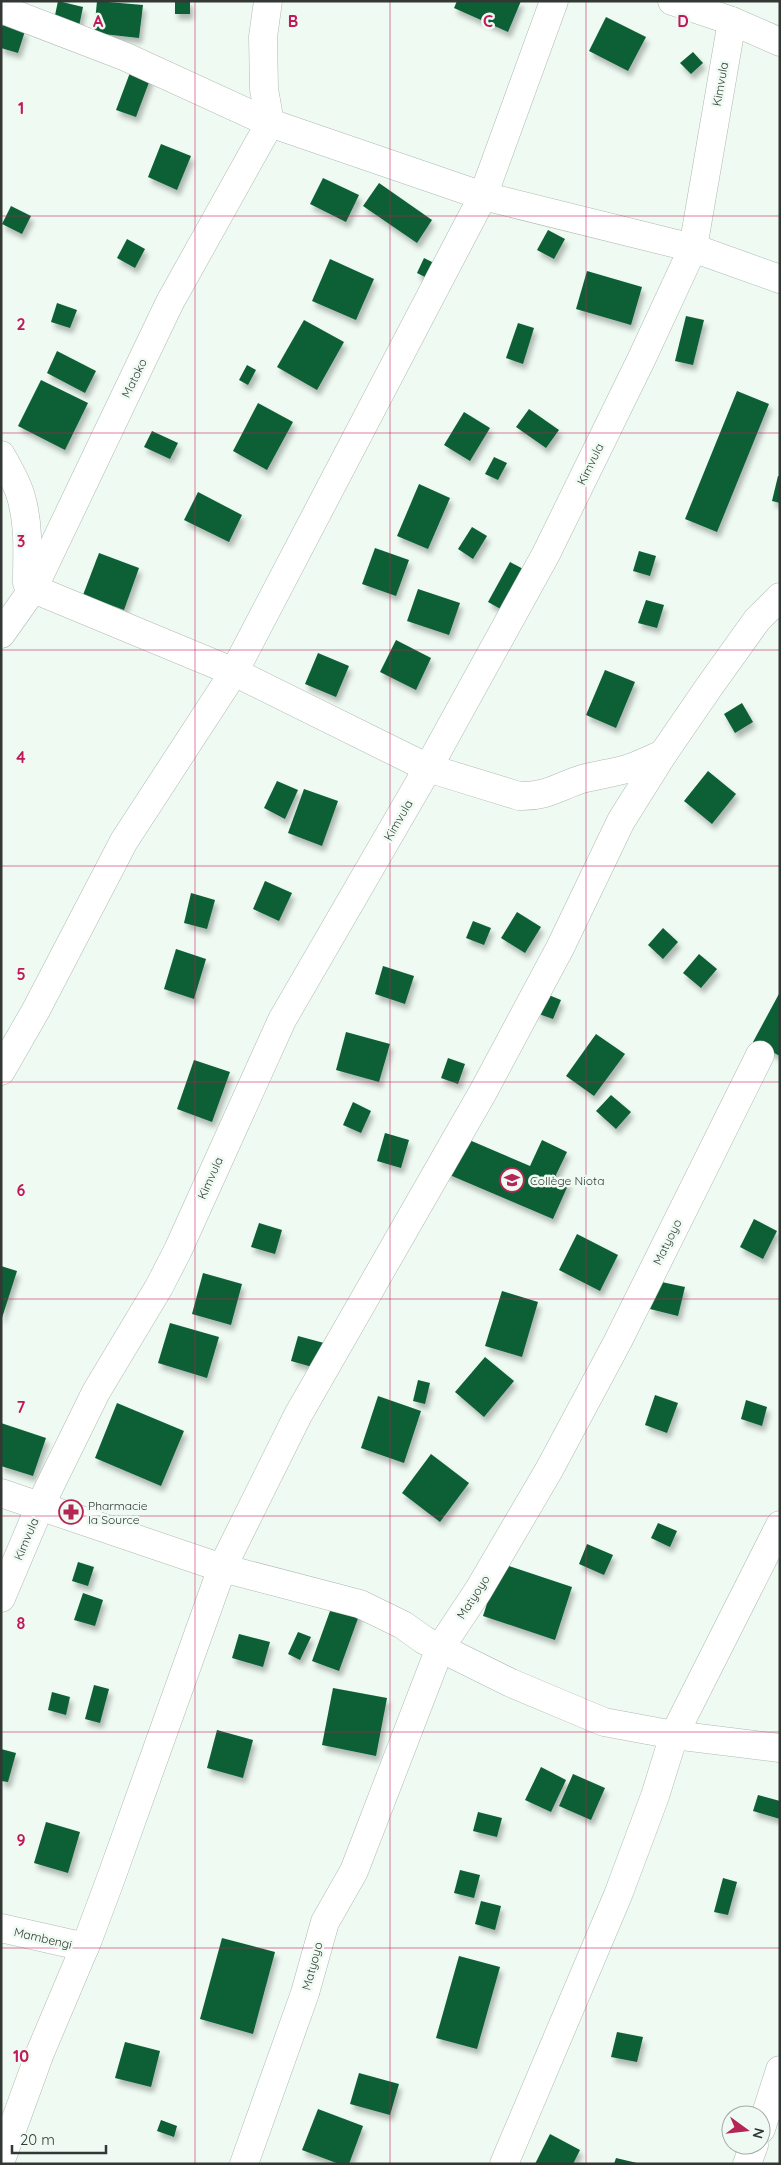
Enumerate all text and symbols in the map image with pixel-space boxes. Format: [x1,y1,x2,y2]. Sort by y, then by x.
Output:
text: A [93,11,104,31]
text: B [288,11,298,31]
text: C [483,11,493,31]
text: D [677,11,689,31]
street label: Kimvula [709,61,731,107]
text: 1 [18,98,24,118]
text: 2 [16,314,26,334]
street label: Matoko [118,356,150,400]
street label: Kimvula [573,441,607,487]
text: 3 [17,531,25,551]
text: 4 [16,747,26,767]
street label: Kimvula [380,797,416,843]
text: 5 [16,964,26,984]
street label: Kimvula [194,1155,226,1201]
school or university icon: Collège Niota [499,1167,525,1193]
place label: Collège Niota [530,1173,604,1188]
text: 6 [17,1180,26,1200]
street label: Matyoyo [649,1217,685,1267]
text: 7 [17,1397,26,1417]
place label: Pharmacie la Source [88,1498,148,1527]
pharmacy icon: Pharmacie la Source [58,1499,84,1525]
street label: Kimvula [10,1515,42,1563]
street label: Matyoyo [453,1572,493,1622]
text: 8 [17,1613,26,1633]
text: 9 [16,1830,26,1850]
street label: Mambengi [12,1924,74,1952]
street label: Matyoyo [298,1940,326,1992]
text: 10 [13,2046,29,2066]
north arrow [721,2105,771,2155]
scale bar [12,2122,106,2154]
text: N [749,2126,769,2141]
text: 20 m [20,2130,55,2149]

